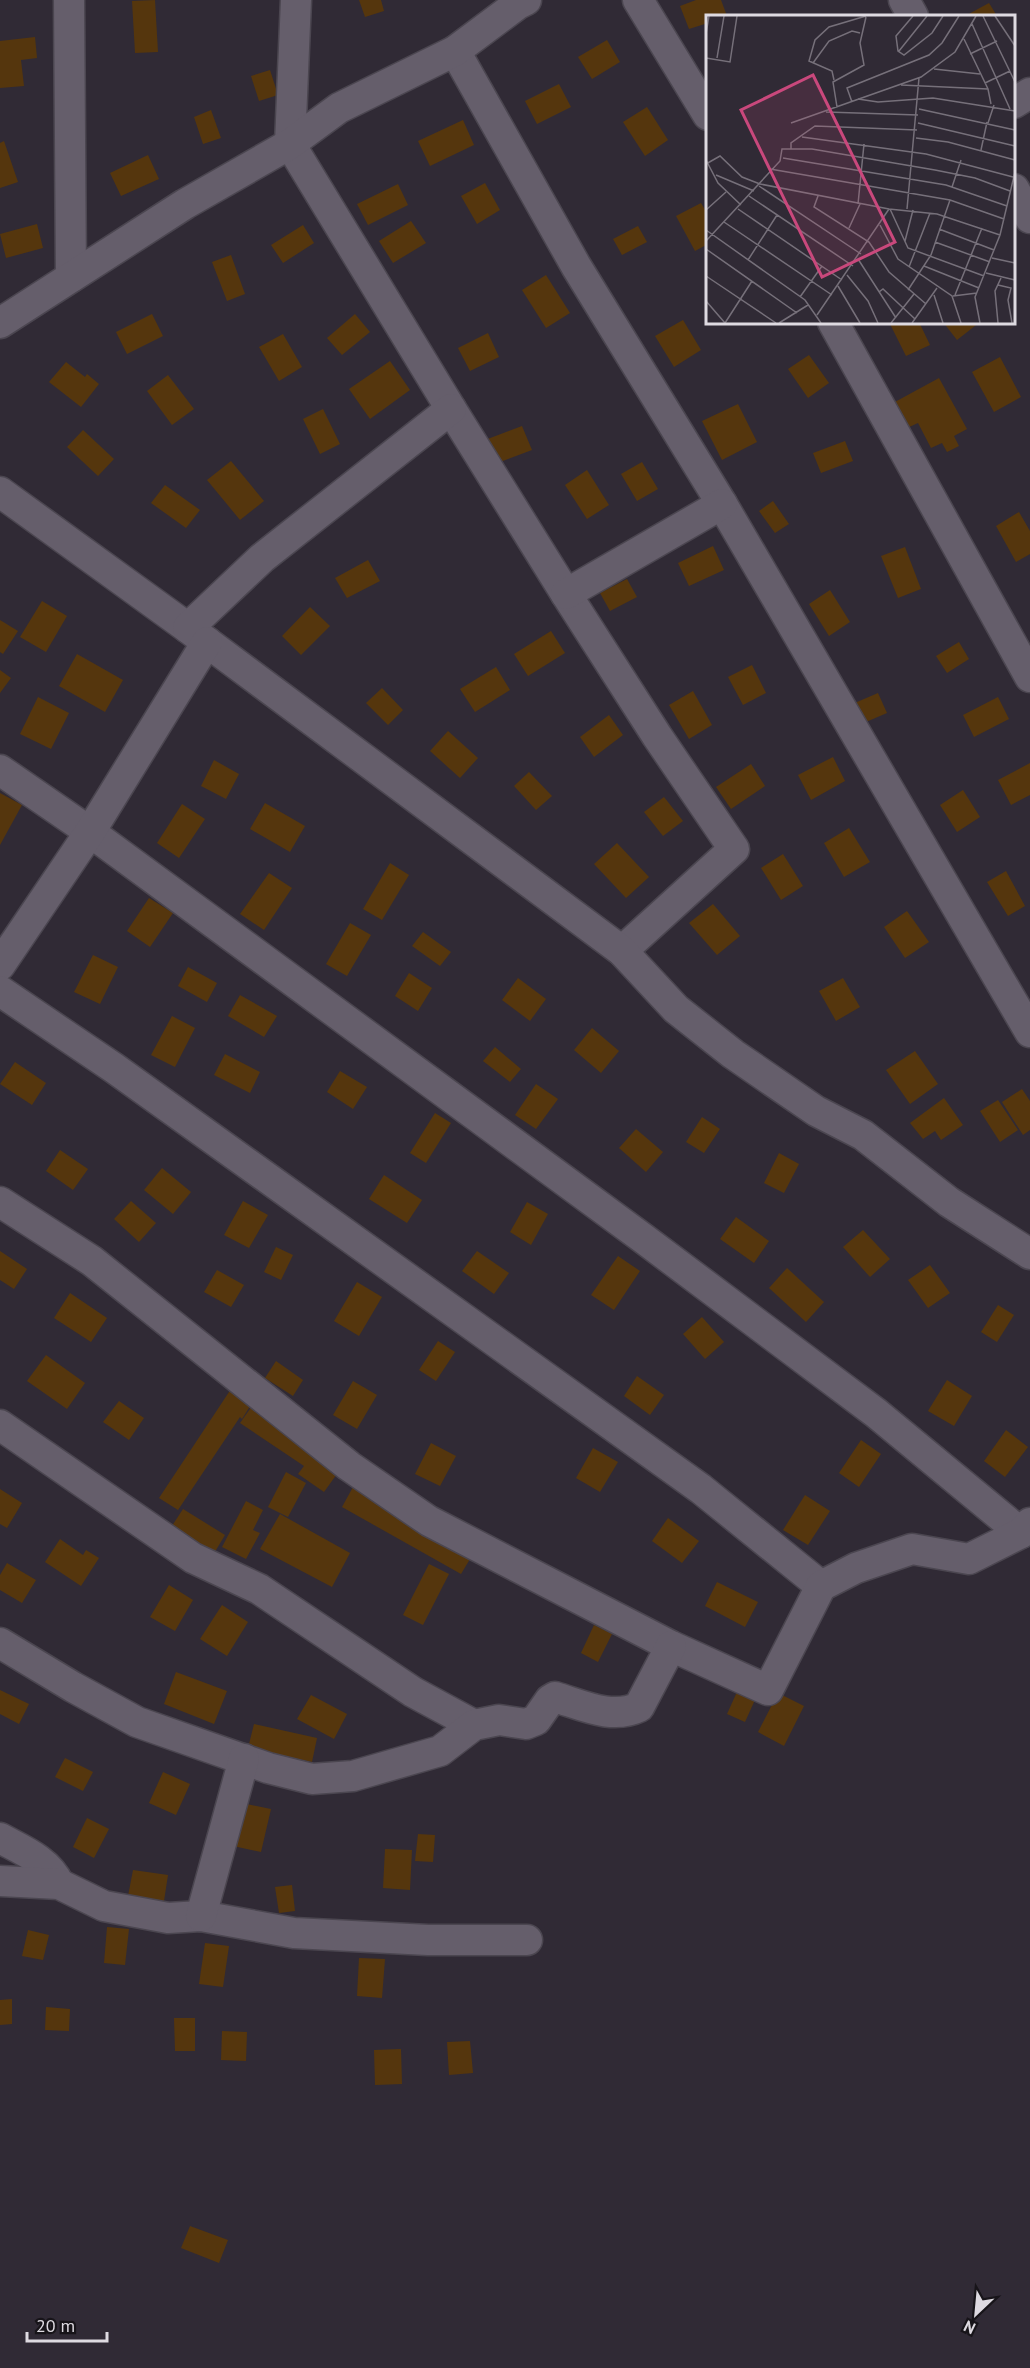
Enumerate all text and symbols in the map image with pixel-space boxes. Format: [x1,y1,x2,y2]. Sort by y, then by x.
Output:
inset map [706,15,1015,324]
north arrow [946,2284,1006,2344]
scale bar [27,2305,106,2343]
text: 20 m [36,2314,75,2337]
text: N [960,2316,979,2339]

